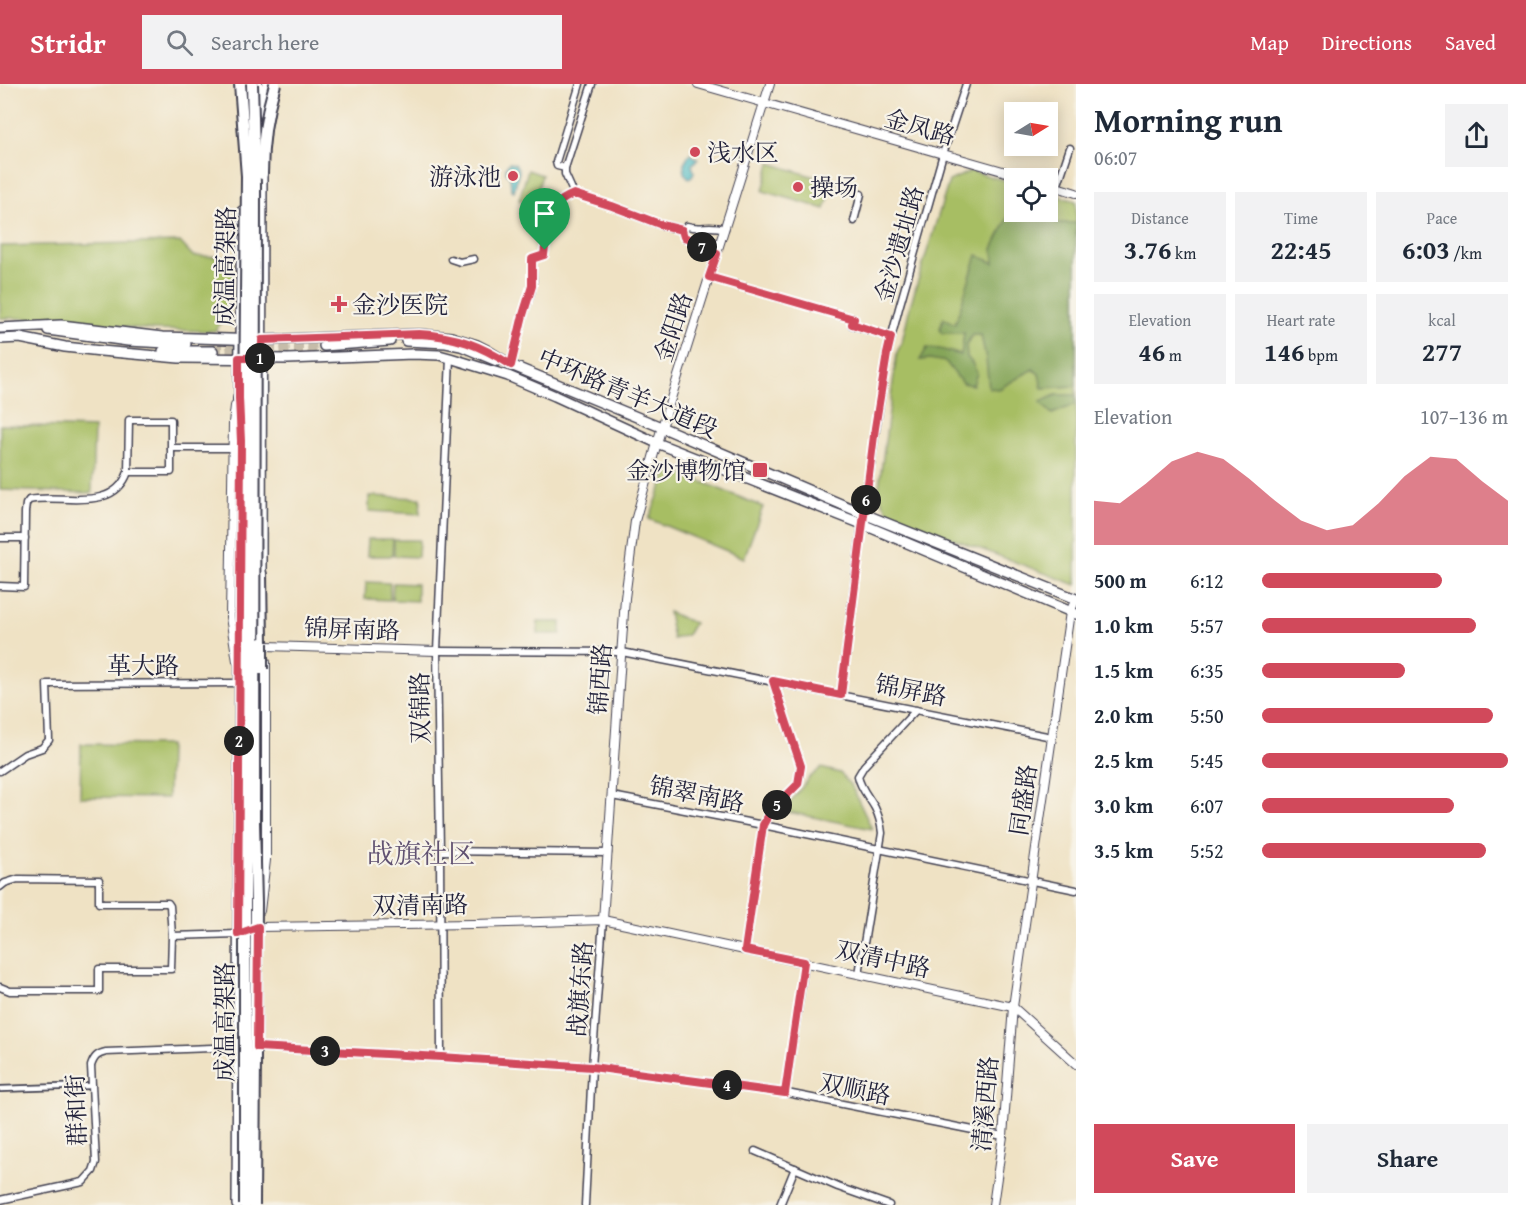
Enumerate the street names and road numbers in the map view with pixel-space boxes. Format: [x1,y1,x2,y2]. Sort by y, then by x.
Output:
street label: 金凤路 [881,100,959,154]
street label: 金沙遗址路 [866,182,932,306]
street label: 成温高架路 [206,206,244,326]
street label: 金阳路 [645,287,701,367]
street label: 中环路青羊大道段 [533,339,723,447]
street label: 锦屏南路 [303,610,401,648]
street label: 锦西路 [580,642,620,716]
street label: 革大路 [107,648,179,683]
street label: 锦屏路 [872,666,950,714]
street label: 双锦路 [402,672,438,744]
street label: 同盛路 [1001,762,1045,838]
street label: 锦翠南路 [647,768,747,820]
street label: 双清南路 [372,887,468,923]
street label: 双清中路 [832,932,934,986]
street label: 战旗东路 [559,940,601,1038]
street label: 成温高架路 [207,962,242,1082]
street label: 清溪西路 [963,1055,1007,1153]
street label: 双顺路 [816,1065,894,1113]
street label: 群和街 [57,1073,95,1147]

